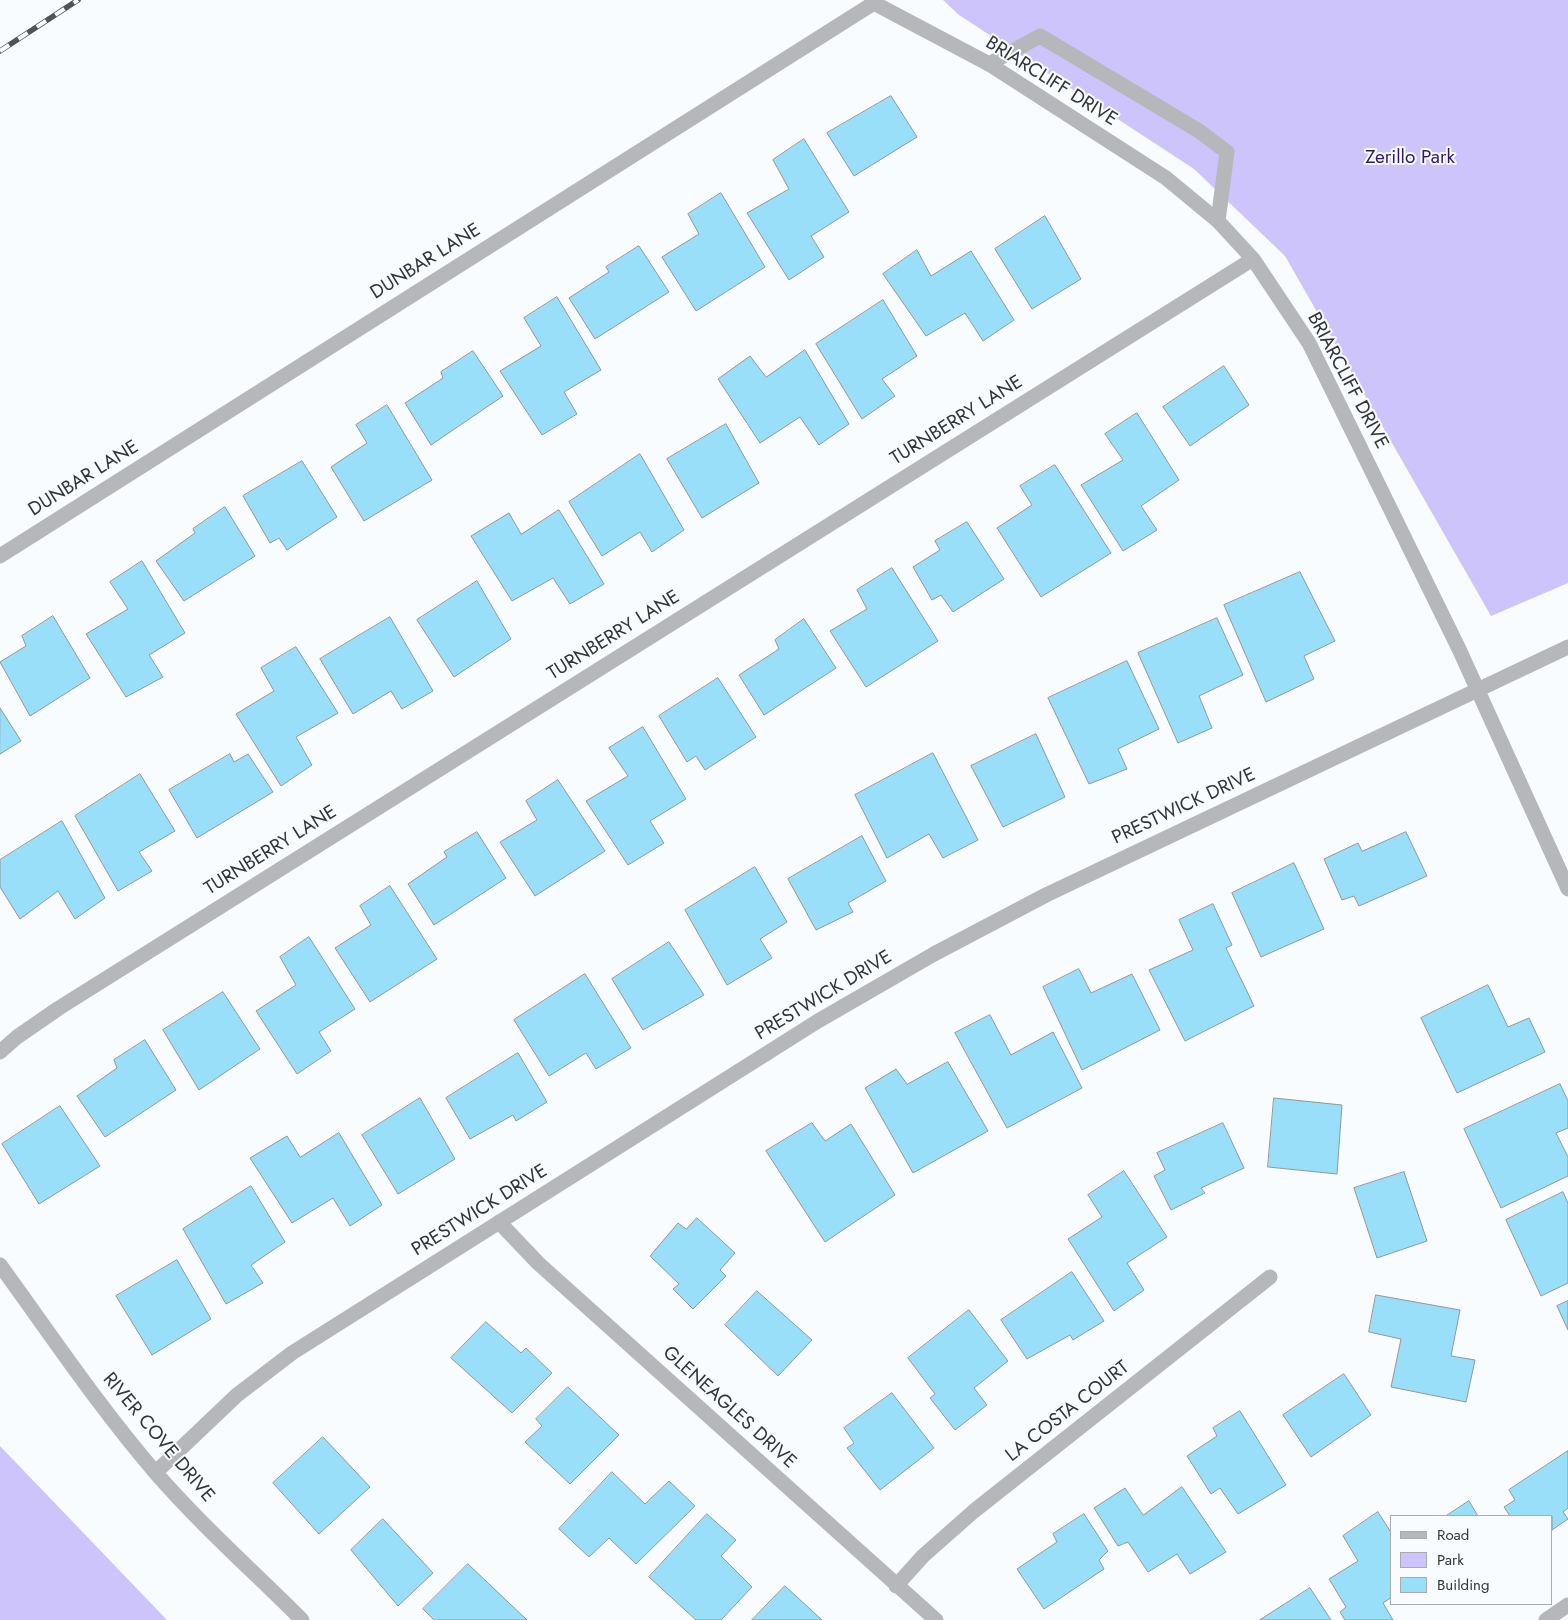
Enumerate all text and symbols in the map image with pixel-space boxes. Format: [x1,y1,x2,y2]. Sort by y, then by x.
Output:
street label: BRIARCLIFF DRIVE [981,32,1121,132]
park label: Zerillo Park [1365,147,1455,169]
street label: DUNBAR LANE [367,219,485,305]
street label: BRIARCLIFF DRIVE [1301,309,1393,453]
street label: TURNBERRY LANE [887,371,1027,471]
street label: DUNBAR LANE [25,436,143,522]
street label: TURNBERRY LANE [544,586,684,686]
street label: PRESTWICK DRIVE [1109,764,1259,850]
street label: TURNBERRY LANE [201,801,341,901]
street label: PRESTWICK DRIVE [752,946,896,1046]
street label: PRESTWICK DRIVE [408,1160,552,1262]
street label: GLENEAGLES DRIVE [657,1342,801,1474]
street label: LA COSTA COURT [1002,1357,1134,1467]
street label: RIVER COVE DRIVE [97,1369,219,1507]
legend [1390,1515,1553,1605]
text: Road [1437,1524,1469,1546]
text: Park [1437,1549,1464,1571]
text: Building [1437,1574,1489,1596]

